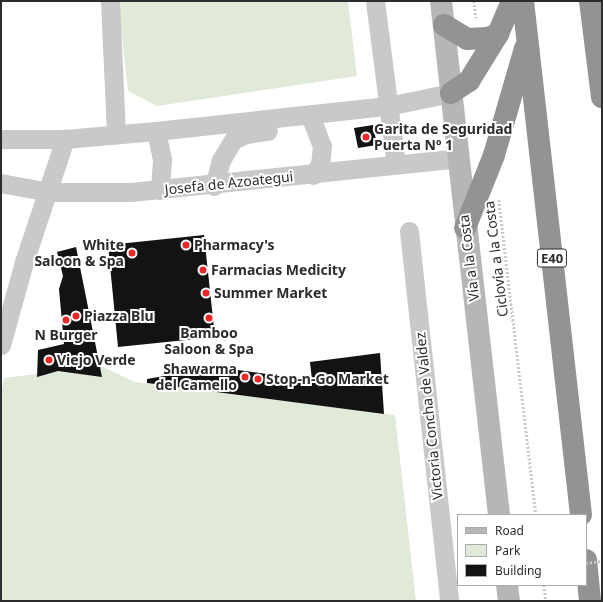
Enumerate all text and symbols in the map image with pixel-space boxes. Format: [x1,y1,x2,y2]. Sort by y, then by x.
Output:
place label: Garita de Seguridad Puerta Nº 1 [374,121,512,154]
marker: Garita de Seguridad Puerta Nº 1 [361,132,371,142]
street label: Josefa de Azoategui [164,168,294,198]
street label: Ciclovía a la Costa [481,200,511,318]
street label: Vía a la Costa [455,214,483,302]
place label: White Saloon & Spa [34,237,124,270]
place label: Pharmacy's [194,237,275,253]
marker: Pharmacy's [181,240,191,250]
road number: E40 [536,247,568,269]
marker: White Saloon & Spa [127,248,137,258]
place label: Farmacias Medicity [211,262,346,278]
marker: Farmacias Medicity [198,265,208,275]
place label: Summer Market [214,285,327,301]
marker: Summer Market [201,288,211,298]
place label: Piazza Blu [84,308,154,324]
marker: Piazza Blu [71,311,81,321]
marker: Bamboo Saloon & Spa [204,313,214,323]
marker: N Burger [61,315,71,325]
place label: Bamboo Saloon & Spa [164,325,254,358]
place label: N Burger [34,327,98,343]
street label: Victoria Concha de Valdez [412,331,446,501]
place label: Viejo Verde [57,352,136,368]
marker: Viejo Verde [44,355,54,365]
place label: Shawarma del Camello [156,361,237,394]
place label: Stop-n-Go Market [266,371,389,387]
marker: Shawarma del Camello [240,372,250,382]
marker: Stop-n-Go Market [253,374,263,384]
legend [457,514,587,586]
text: Road [495,522,524,539]
text: Park [495,542,520,559]
text: Building [495,562,542,579]

